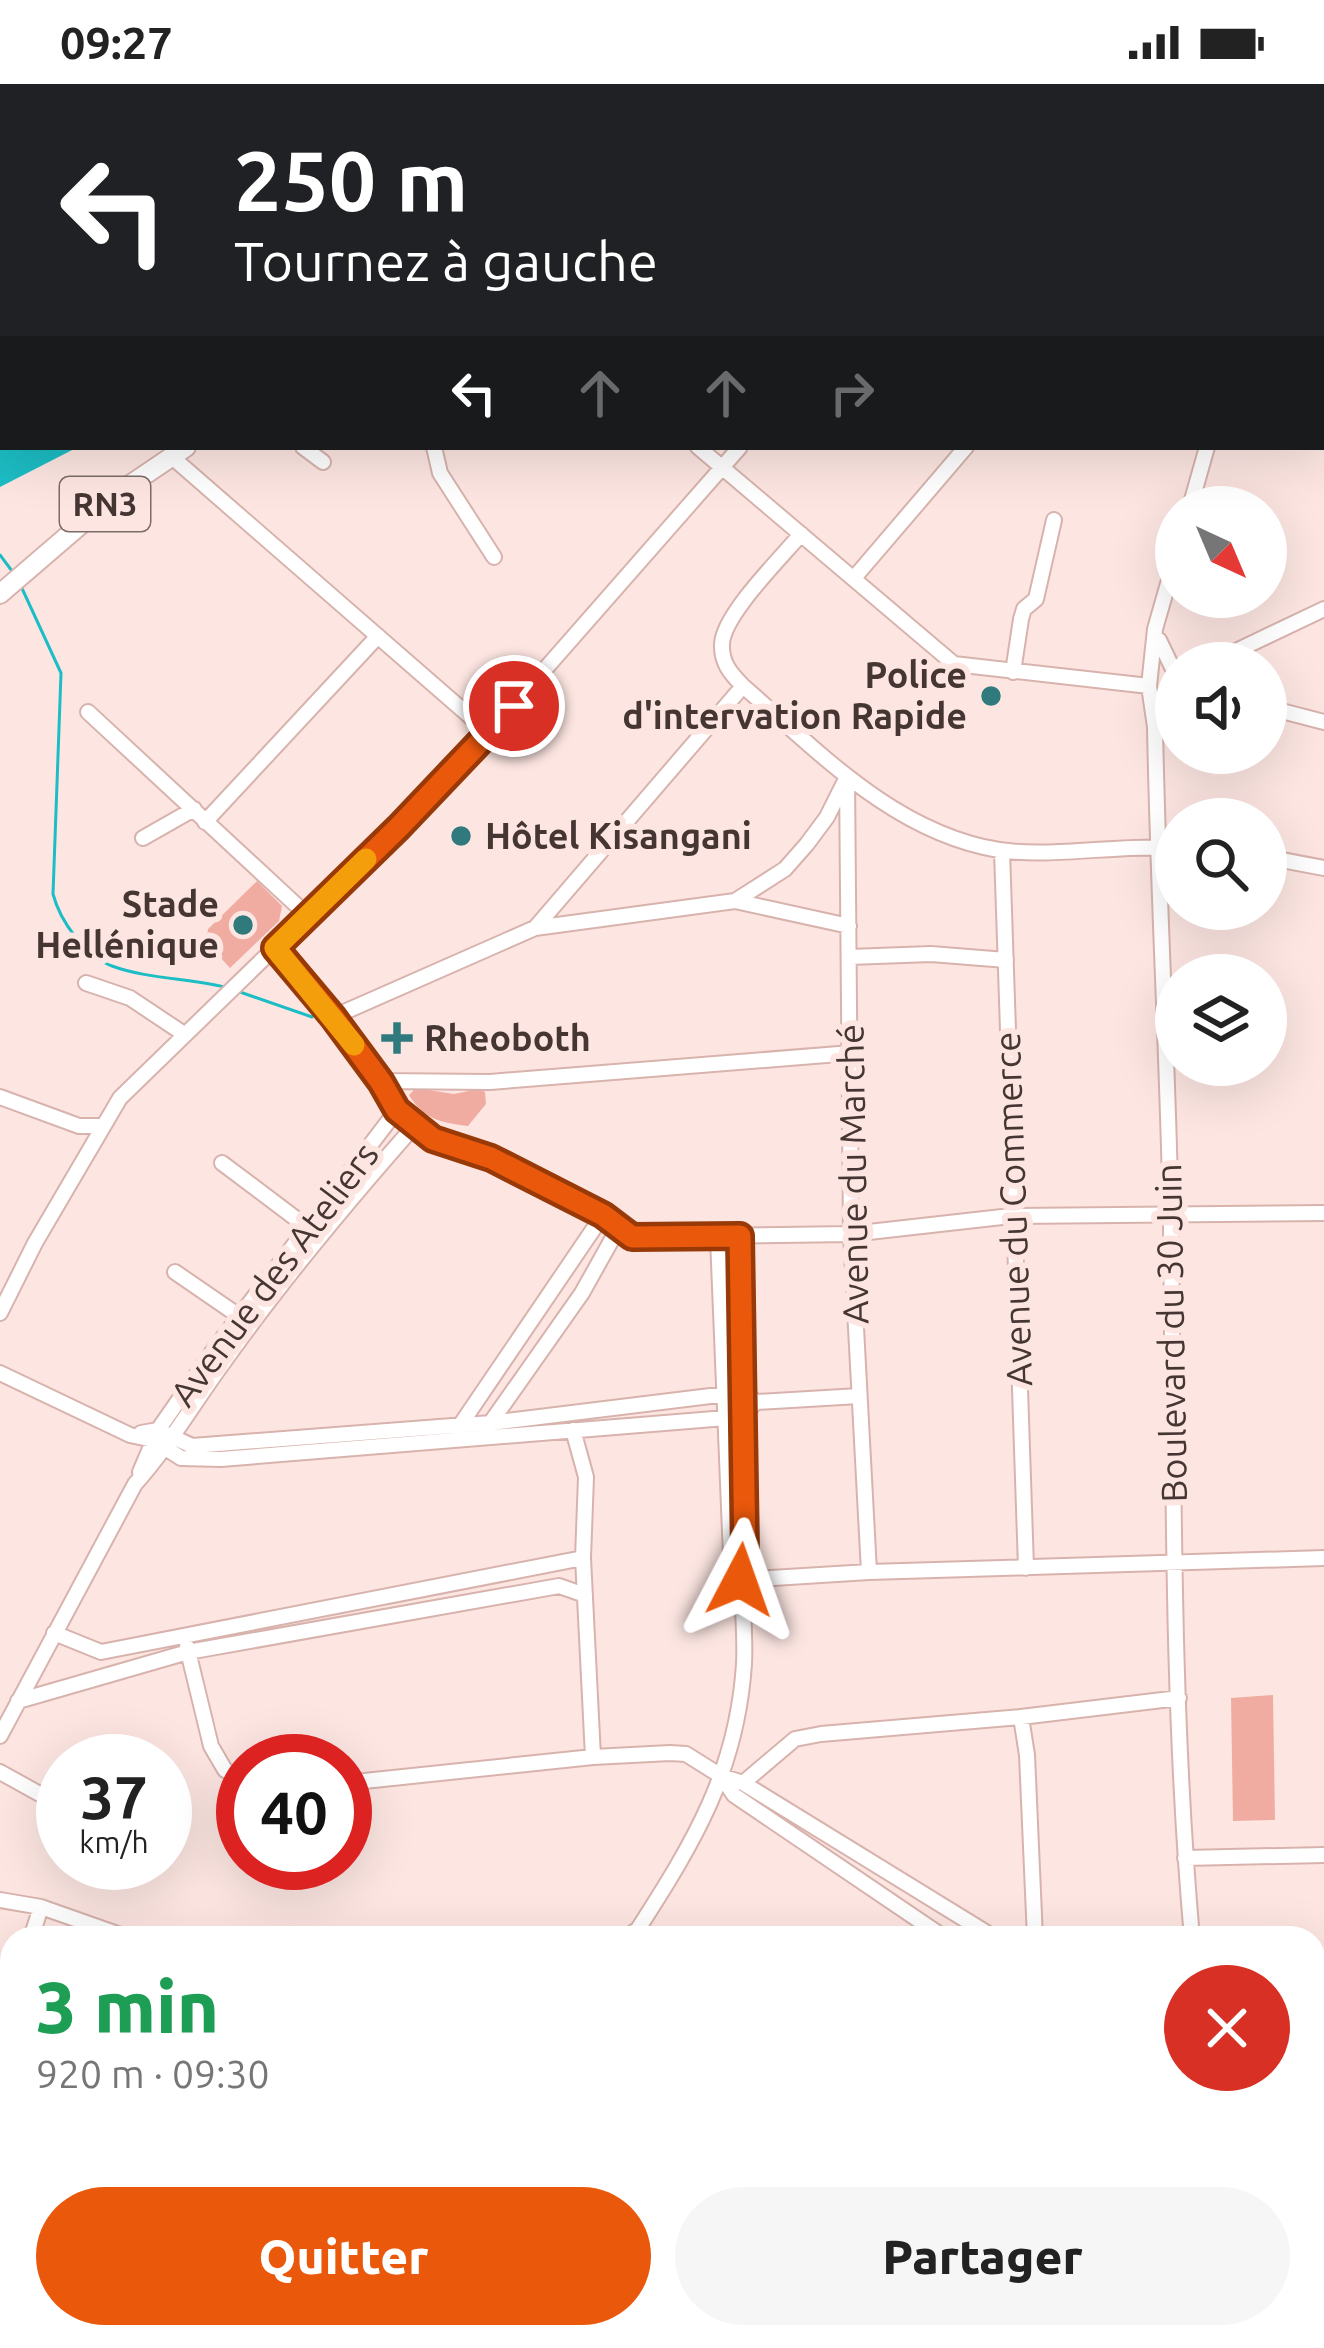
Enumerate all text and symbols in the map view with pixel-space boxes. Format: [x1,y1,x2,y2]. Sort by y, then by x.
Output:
text: 09:27 [60,17,173,68]
icon: left [36,132,192,288]
text: 250 m [234,133,468,227]
text: Tournez à gauche [234,231,658,291]
icon: left [441,360,507,426]
icon: ahead [567,360,633,426]
icon: ahead [693,360,759,426]
icon: right [819,360,885,426]
road number: RN3 [60,477,150,531]
north arrow [1155,486,1287,618]
map controls [1155,486,1287,1086]
button: sound [1155,642,1287,774]
place label: Police d'intervation Rapide [622,654,967,736]
pin [463,655,565,757]
icon: arrive [481,673,547,739]
marker: Police d'intervation Rapide [978,683,1004,709]
button: search [1155,798,1287,930]
place label: Hôtel Kisangani [485,815,752,856]
marker: Hôtel Kisangani [448,823,474,849]
place label: Stade Hellénique [35,883,219,965]
marker: Stade Hellénique [230,912,256,938]
button: layers [1155,954,1287,1086]
place label: Rheoboth [424,1017,591,1058]
marker: Rheoboth [381,1022,413,1054]
street label: Avenue du Marché [829,1024,876,1324]
street label: Avenue du Commerce [986,1031,1039,1387]
street label: Avenue des Ateliers [161,1134,386,1413]
street label: Boulevard du 30 Juin [1147,1163,1194,1503]
position arrow [677,1517,803,1643]
speed limit sign: 40 [216,1734,372,1890]
text: 37 [80,1763,148,1830]
text: km/h [79,1825,149,1859]
button: close [1164,1965,1290,2091]
text: 3 min [36,1966,219,2047]
text: 920 m · 09:30 [36,2052,270,2095]
button: Quitter [36,2187,651,2325]
button: Partager [675,2187,1290,2325]

